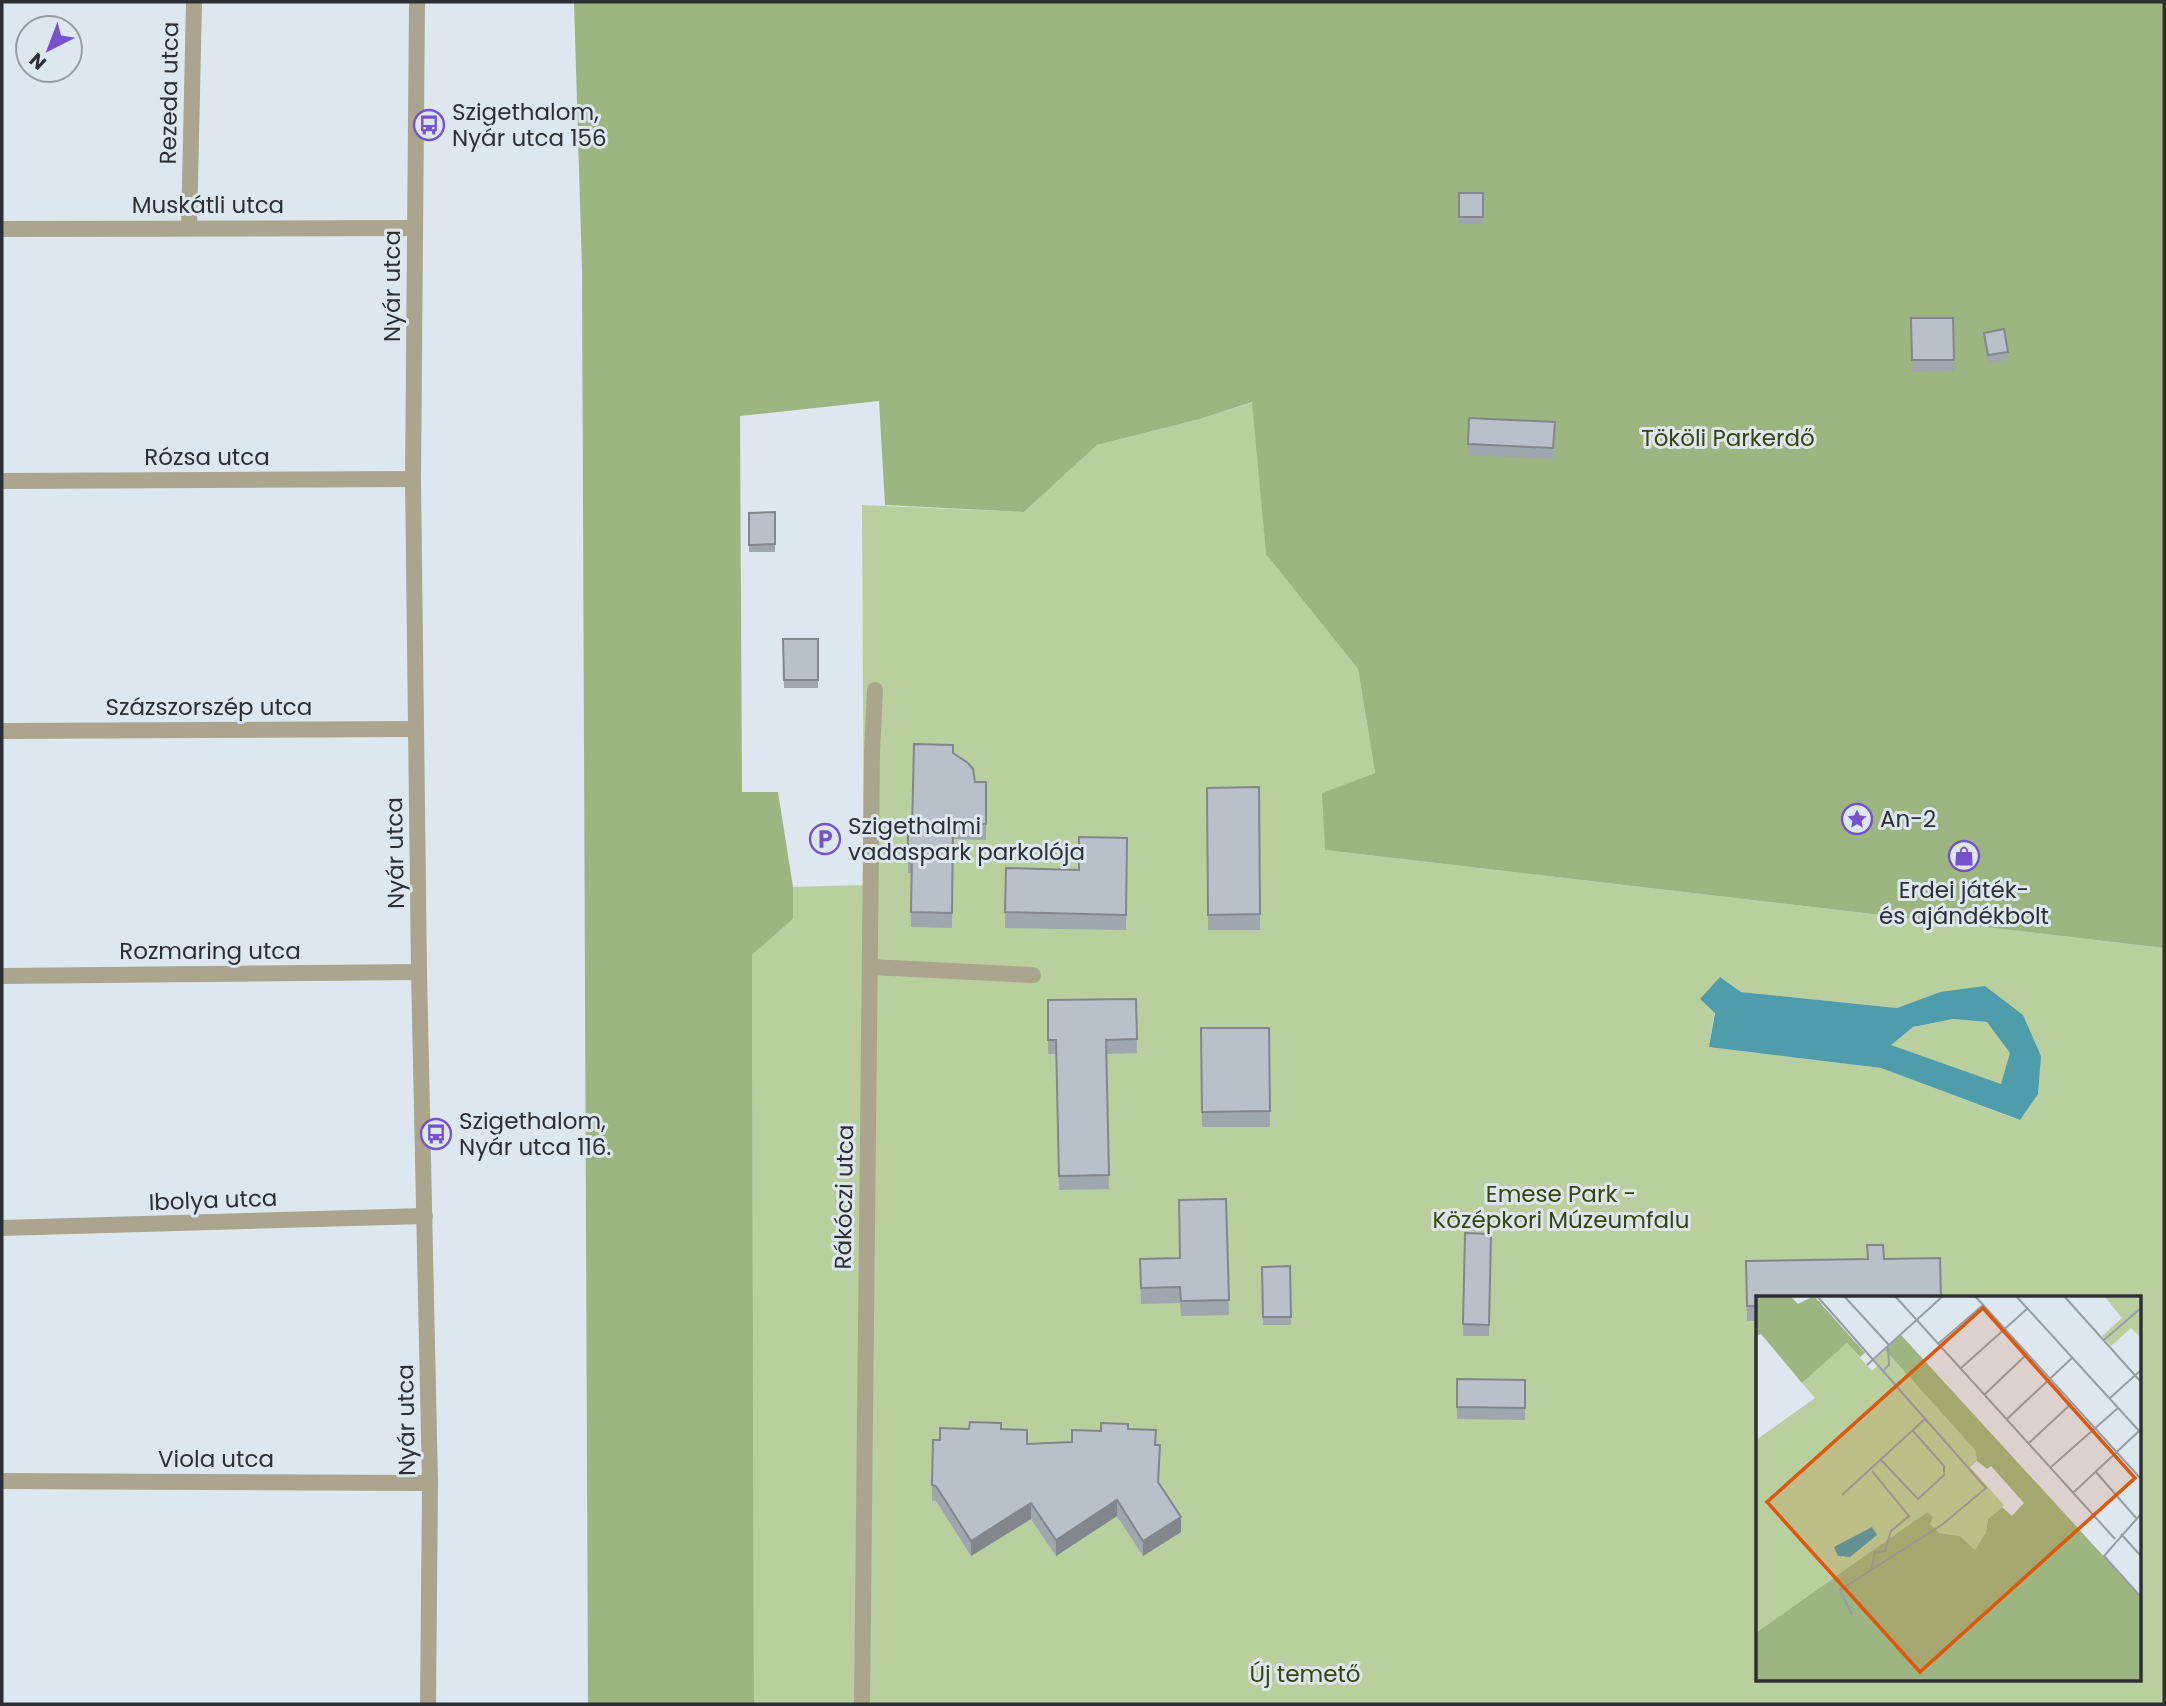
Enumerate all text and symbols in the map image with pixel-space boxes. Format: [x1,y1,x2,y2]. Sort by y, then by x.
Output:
north arrow [14,14,84,84]
street label: Rezeda utca [152,21,186,165]
text: N [24,46,52,76]
place label: Szigethalom, Nyár utca 156 [452,96,607,154]
bus stop icon: Szigethalom, Nyár utca 156 [412,108,446,142]
street label: Muskátli utca [132,189,284,221]
street label: Nyár utca [376,230,408,342]
park label: Tököli Parkerdő [1641,422,1815,454]
street label: Rózsa utca [144,441,270,473]
street label: Százszorszép utca [106,691,312,723]
street label: Nyár utca [378,797,412,909]
place icon: An-2 [1840,802,1874,836]
place label: An-2 [1880,803,1936,835]
place label: Szigethalmi vadaspark parkolója [848,810,1085,868]
parking icon: Szigethalmi vadaspark parkolója [808,822,842,856]
shop icon: Erdei játék- és ajándékbolt [1947,839,1981,873]
place label: Erdei játék- és ajándékbolt [1879,874,2049,932]
street label: Rozmaring utca [119,935,301,967]
place label: Szigethalom, Nyár utca 116. [459,1105,611,1163]
bus stop icon: Szigethalom, Nyár utca 116. [419,1117,453,1151]
street label: Rákóczi utca [827,1124,861,1270]
park label: Emese Park - Középkori Múzeumfalu [1433,1178,1689,1236]
street label: Ibolya utca [148,1182,278,1218]
inset map [1756,1296,2142,1682]
street label: Nyár utca [389,1364,423,1476]
street label: Viola utca [158,1443,274,1475]
park label: Új temető [1249,1658,1361,1690]

